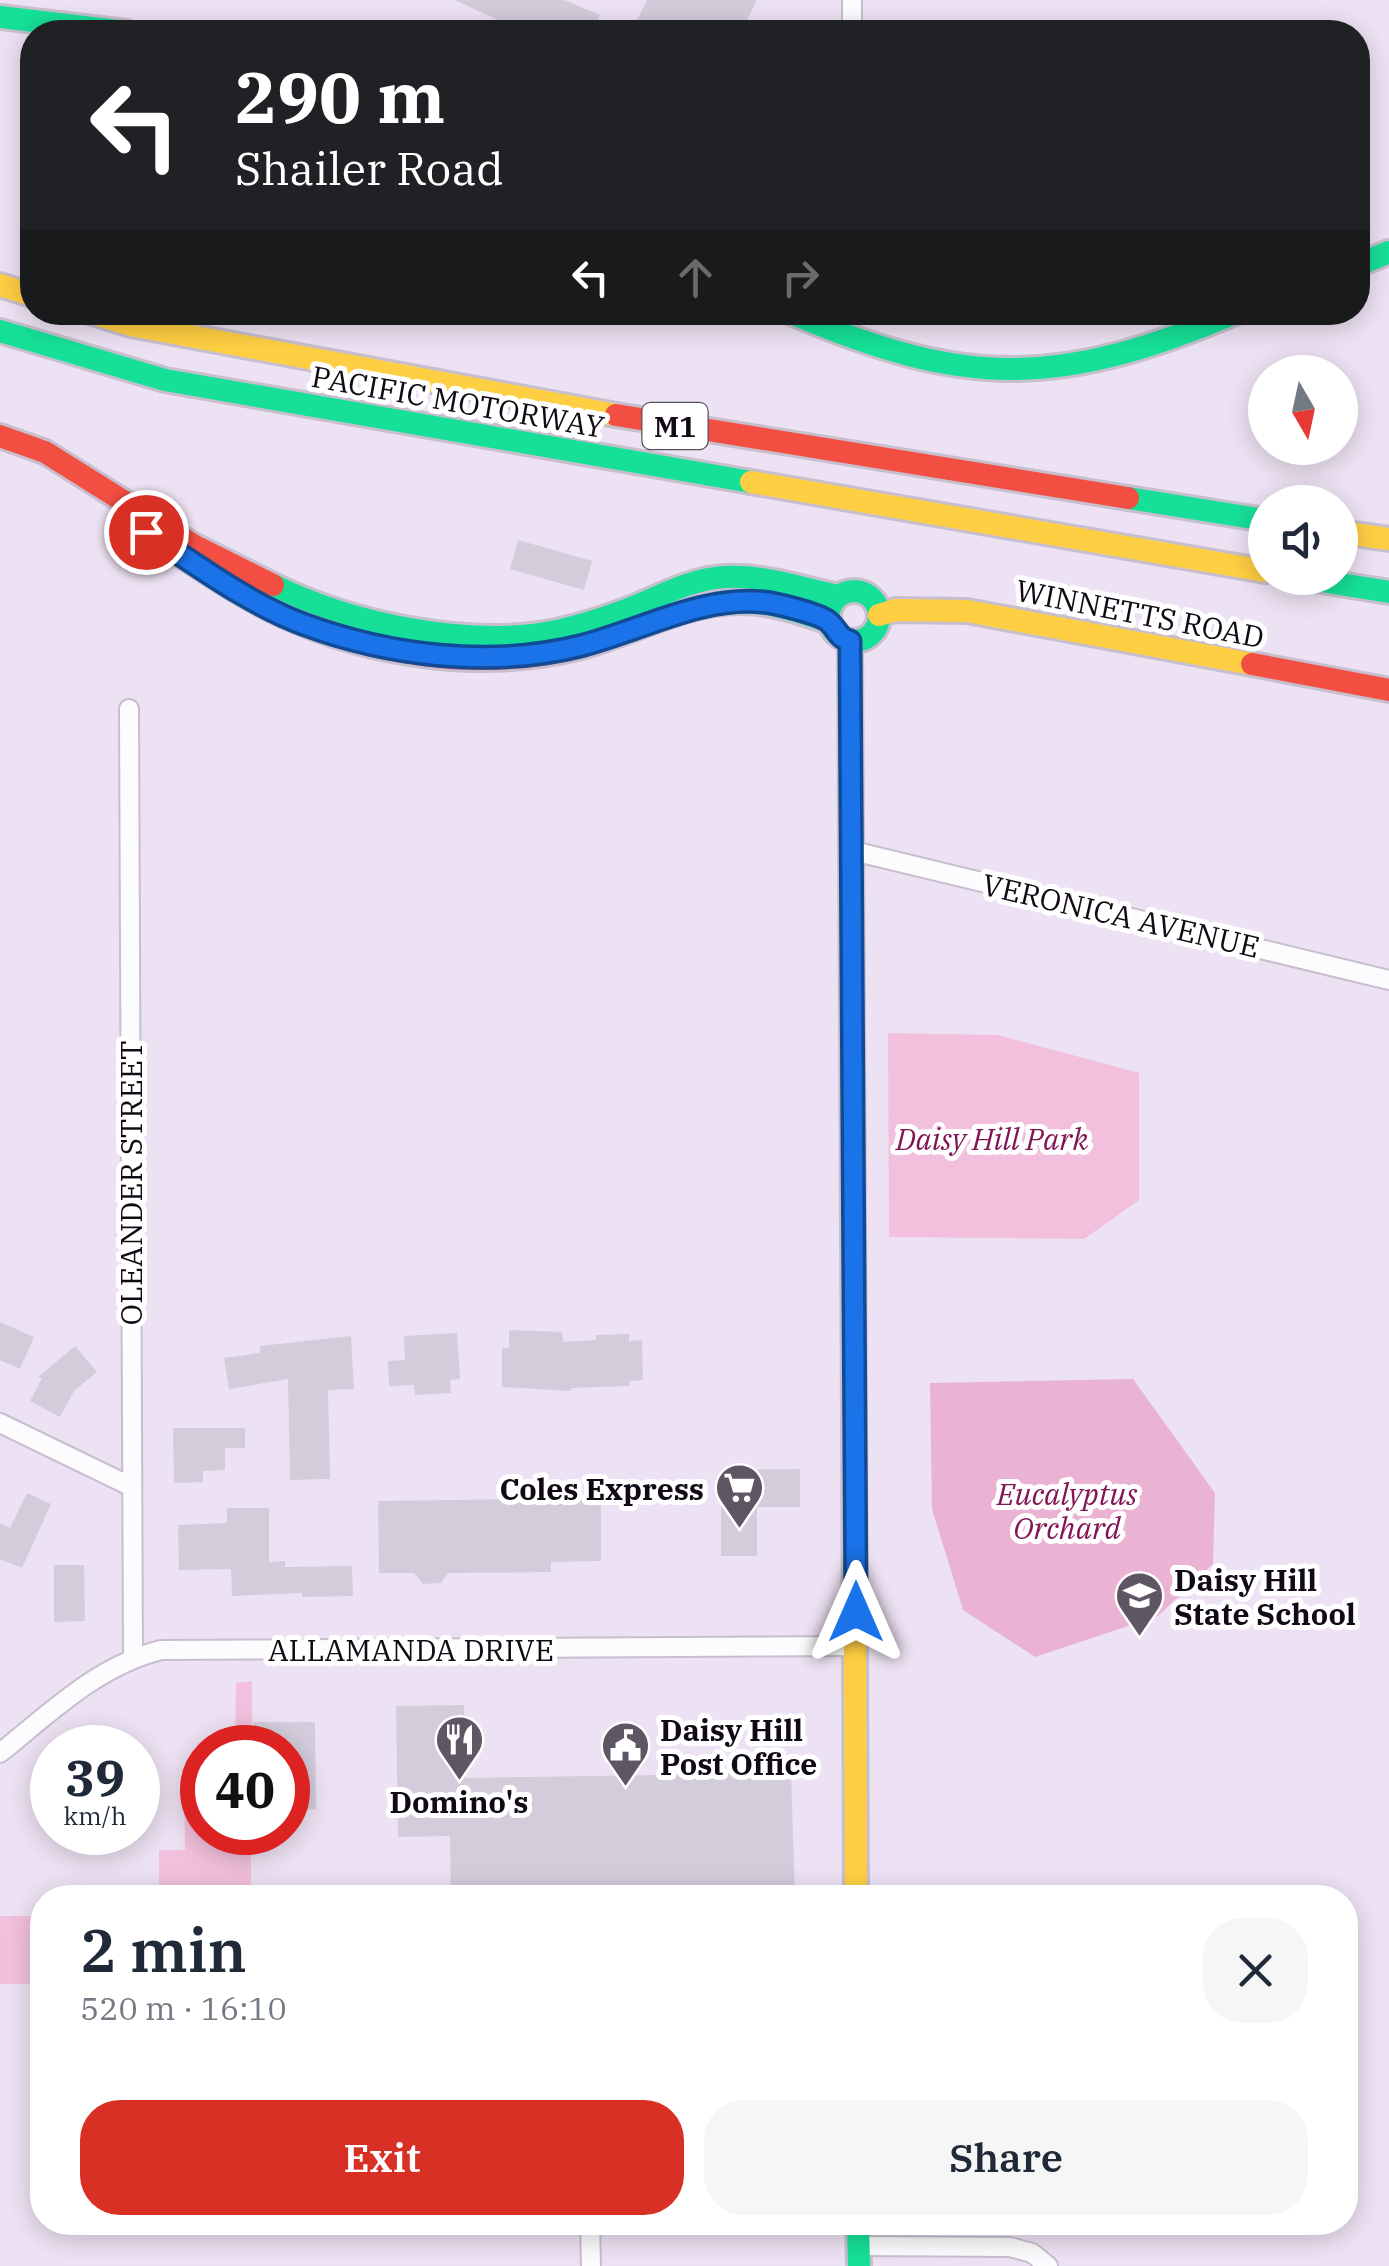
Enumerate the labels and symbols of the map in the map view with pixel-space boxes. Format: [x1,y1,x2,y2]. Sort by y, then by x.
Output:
north arrow [1248,355,1358,465]
street label: PACIFIC MOTORWAY [309,356,607,446]
road number: M1 [642,403,708,449]
pin [104,490,189,575]
street label: WINNETTS ROAD [1013,570,1267,656]
street label: VERONICA AVENUE [978,864,1264,966]
street label: OLEANDER STREET [111,1041,150,1325]
park label: Daisy Hill Park [895,1119,1088,1158]
supermarket icon: Coles Express [713,1462,765,1530]
place label: Coles Express [499,1469,704,1508]
park label: Eucalyptus Orchard [996,1474,1137,1547]
position arrow [804,1560,908,1664]
place label: Daisy Hill State School [1174,1560,1356,1633]
school or university icon: Daisy Hill State School [1113,1570,1165,1638]
street label: ALLAMANDA DRIVE [268,1630,554,1669]
place label: Daisy Hill Post Office [660,1710,817,1783]
restaurant icon: Domino's [433,1714,485,1782]
public building icon: Daisy Hill Post Office [599,1720,651,1788]
speed limit sign: 40 [180,1725,310,1855]
place label: Domino's [389,1782,529,1821]

